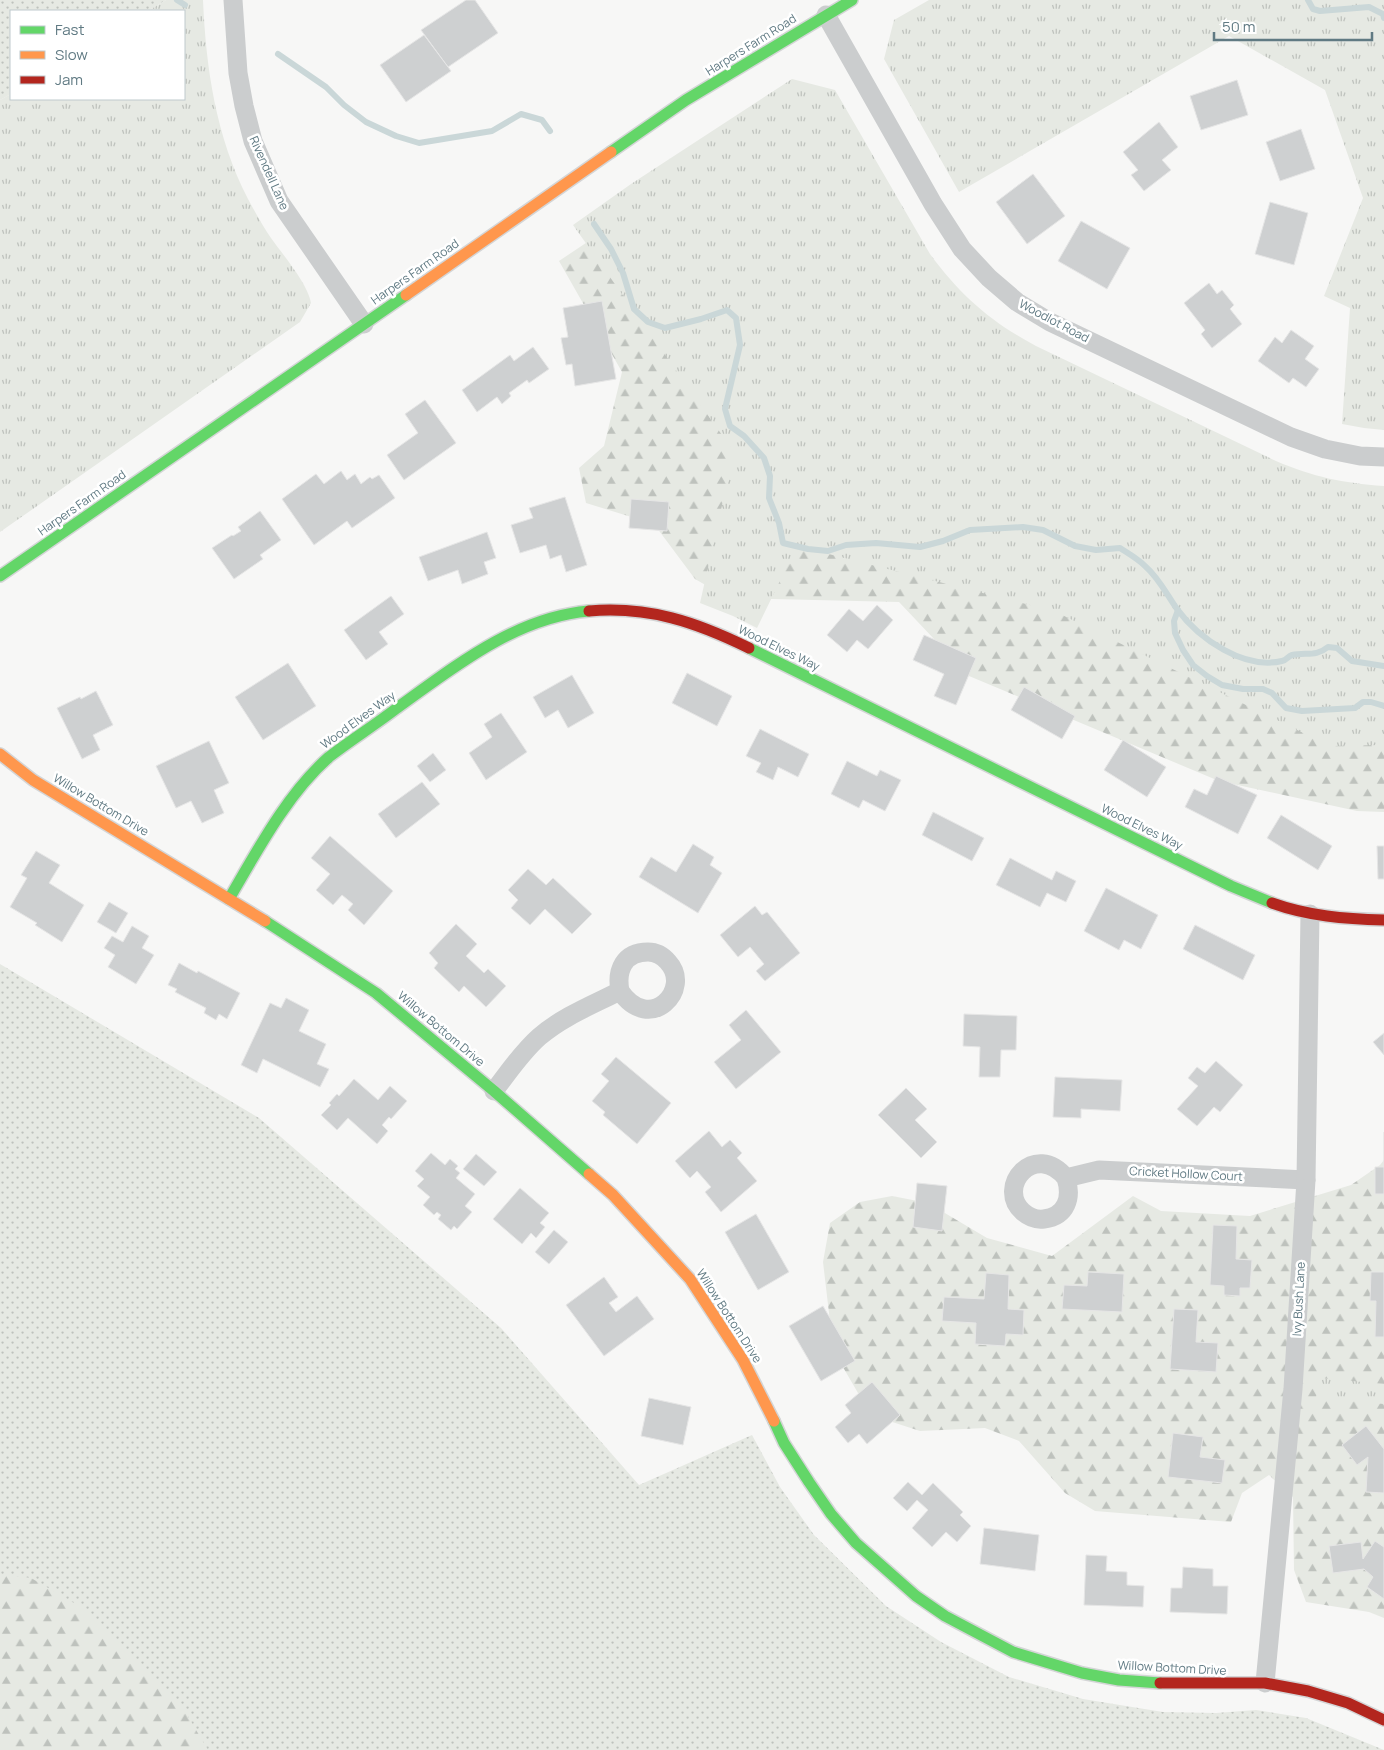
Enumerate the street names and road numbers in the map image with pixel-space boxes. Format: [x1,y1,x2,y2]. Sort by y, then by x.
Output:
street label: Harpers Farm Road [702,10,799,79]
street label: Rivendell Lane [246,133,293,212]
street label: Harpers Farm Road [367,235,462,308]
street label: Woodlot Road [1016,295,1092,346]
street label: Harpers Farm Road [34,466,129,539]
street label: Wood Elves Way [736,620,823,675]
street label: Wood Elves Way [317,686,399,753]
street label: Willow Bottom Drive [50,769,152,840]
street label: Wood Elves Way [1099,799,1186,854]
street label: Willow Bottom Drive [394,987,489,1070]
street label: Cricket Hollow Court [1129,1162,1243,1185]
street label: Ivy Bush Lane [1288,1261,1309,1337]
street label: Willow Bottom Drive [693,1265,766,1366]
street label: Willow Bottom Drive [1117,1656,1227,1679]

